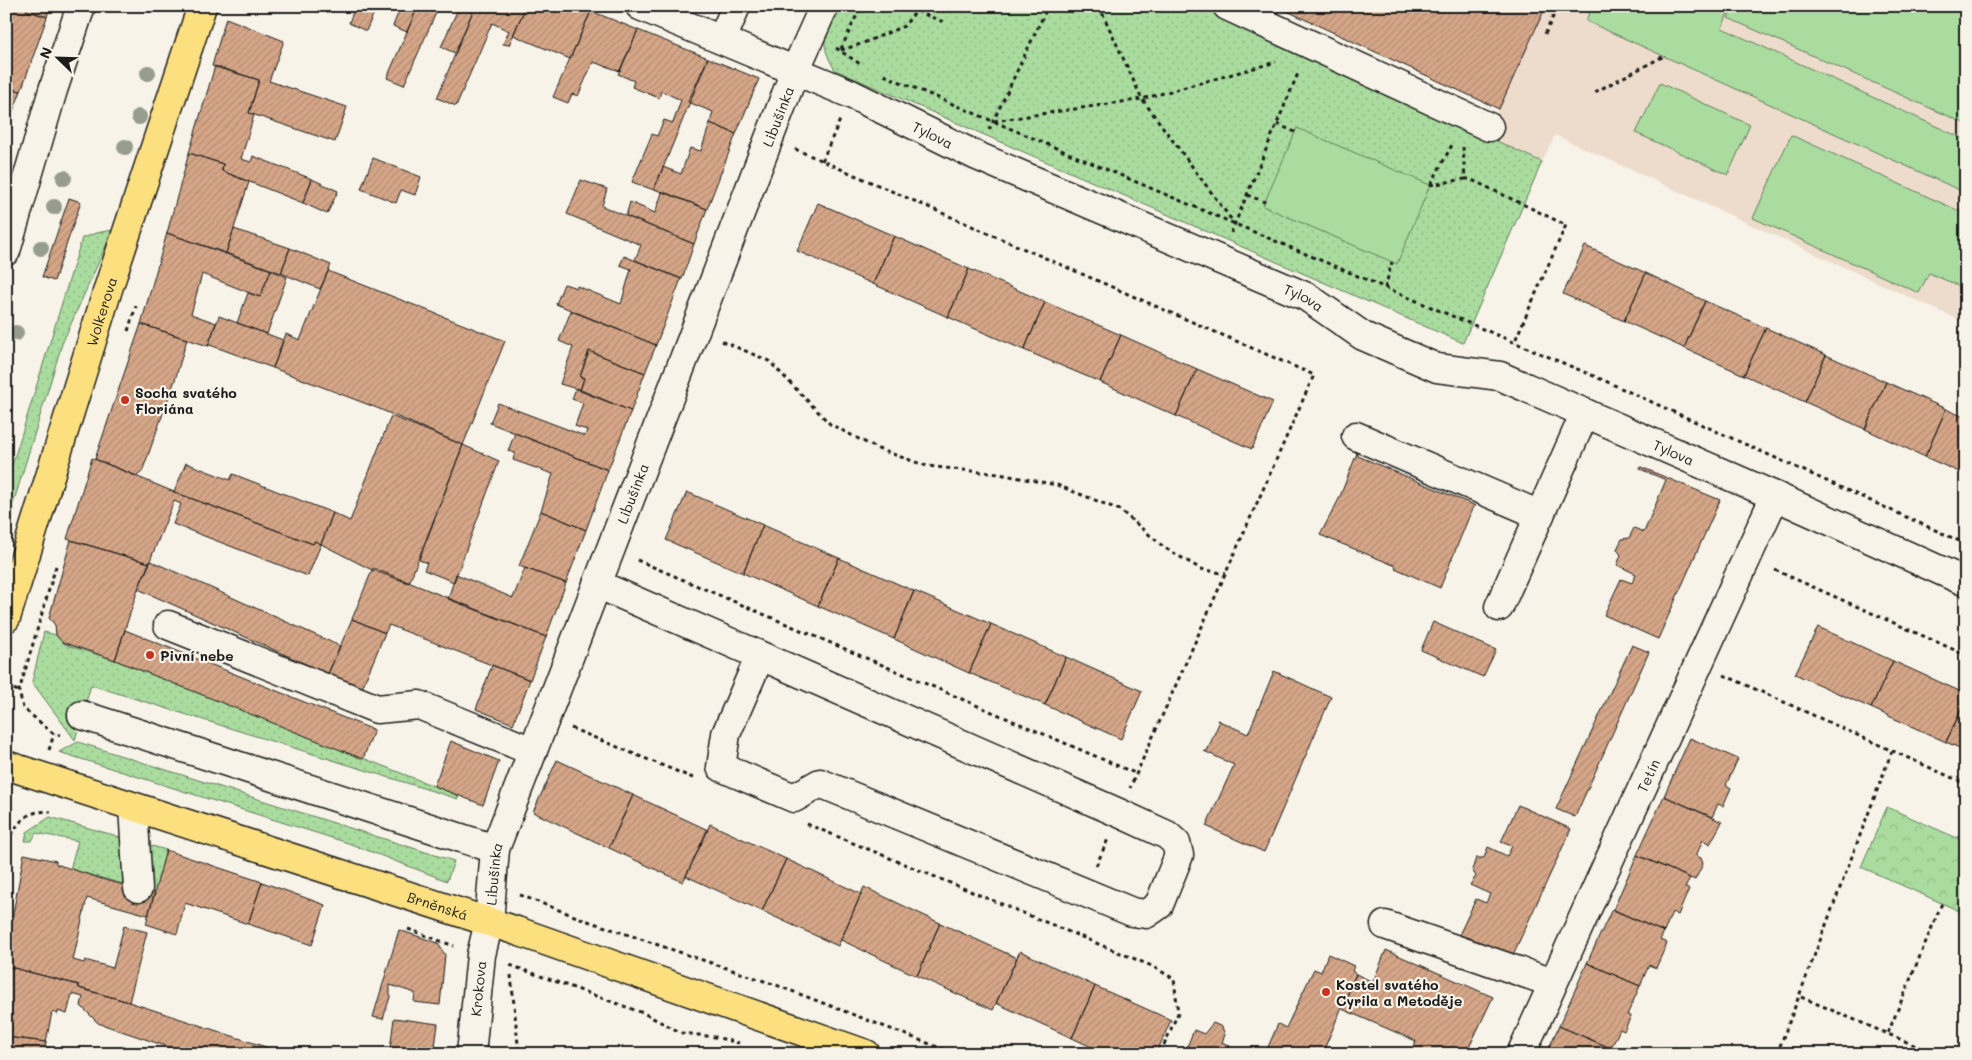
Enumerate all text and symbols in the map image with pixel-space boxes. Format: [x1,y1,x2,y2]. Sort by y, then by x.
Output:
north arrow [32,32,82,82]
text: N [35,44,56,61]
street label: Libušinka [757,83,798,149]
street label: Tylova [909,116,957,152]
street label: Wolkerova [81,274,121,348]
street label: Tylova [1281,279,1328,315]
place label: Socha svatého Floriána [135,383,237,418]
marker: Socha svatého Floriána [119,394,131,406]
street label: Tylova [1650,435,1697,469]
street label: Libušinka [612,460,652,526]
place label: Pivní nebe [160,646,234,665]
marker: Pivní nebe [144,649,156,661]
street label: Tetín [1632,756,1664,795]
street label: Libušinka [481,839,506,906]
street label: Brněnská [405,887,471,924]
street label: Krokova [465,960,490,1017]
place label: Kostel svatého Cyrila a Metoděje [1336,975,1462,1010]
marker: Kostel svatého Cyrila a Metoděje [1320,986,1332,998]

